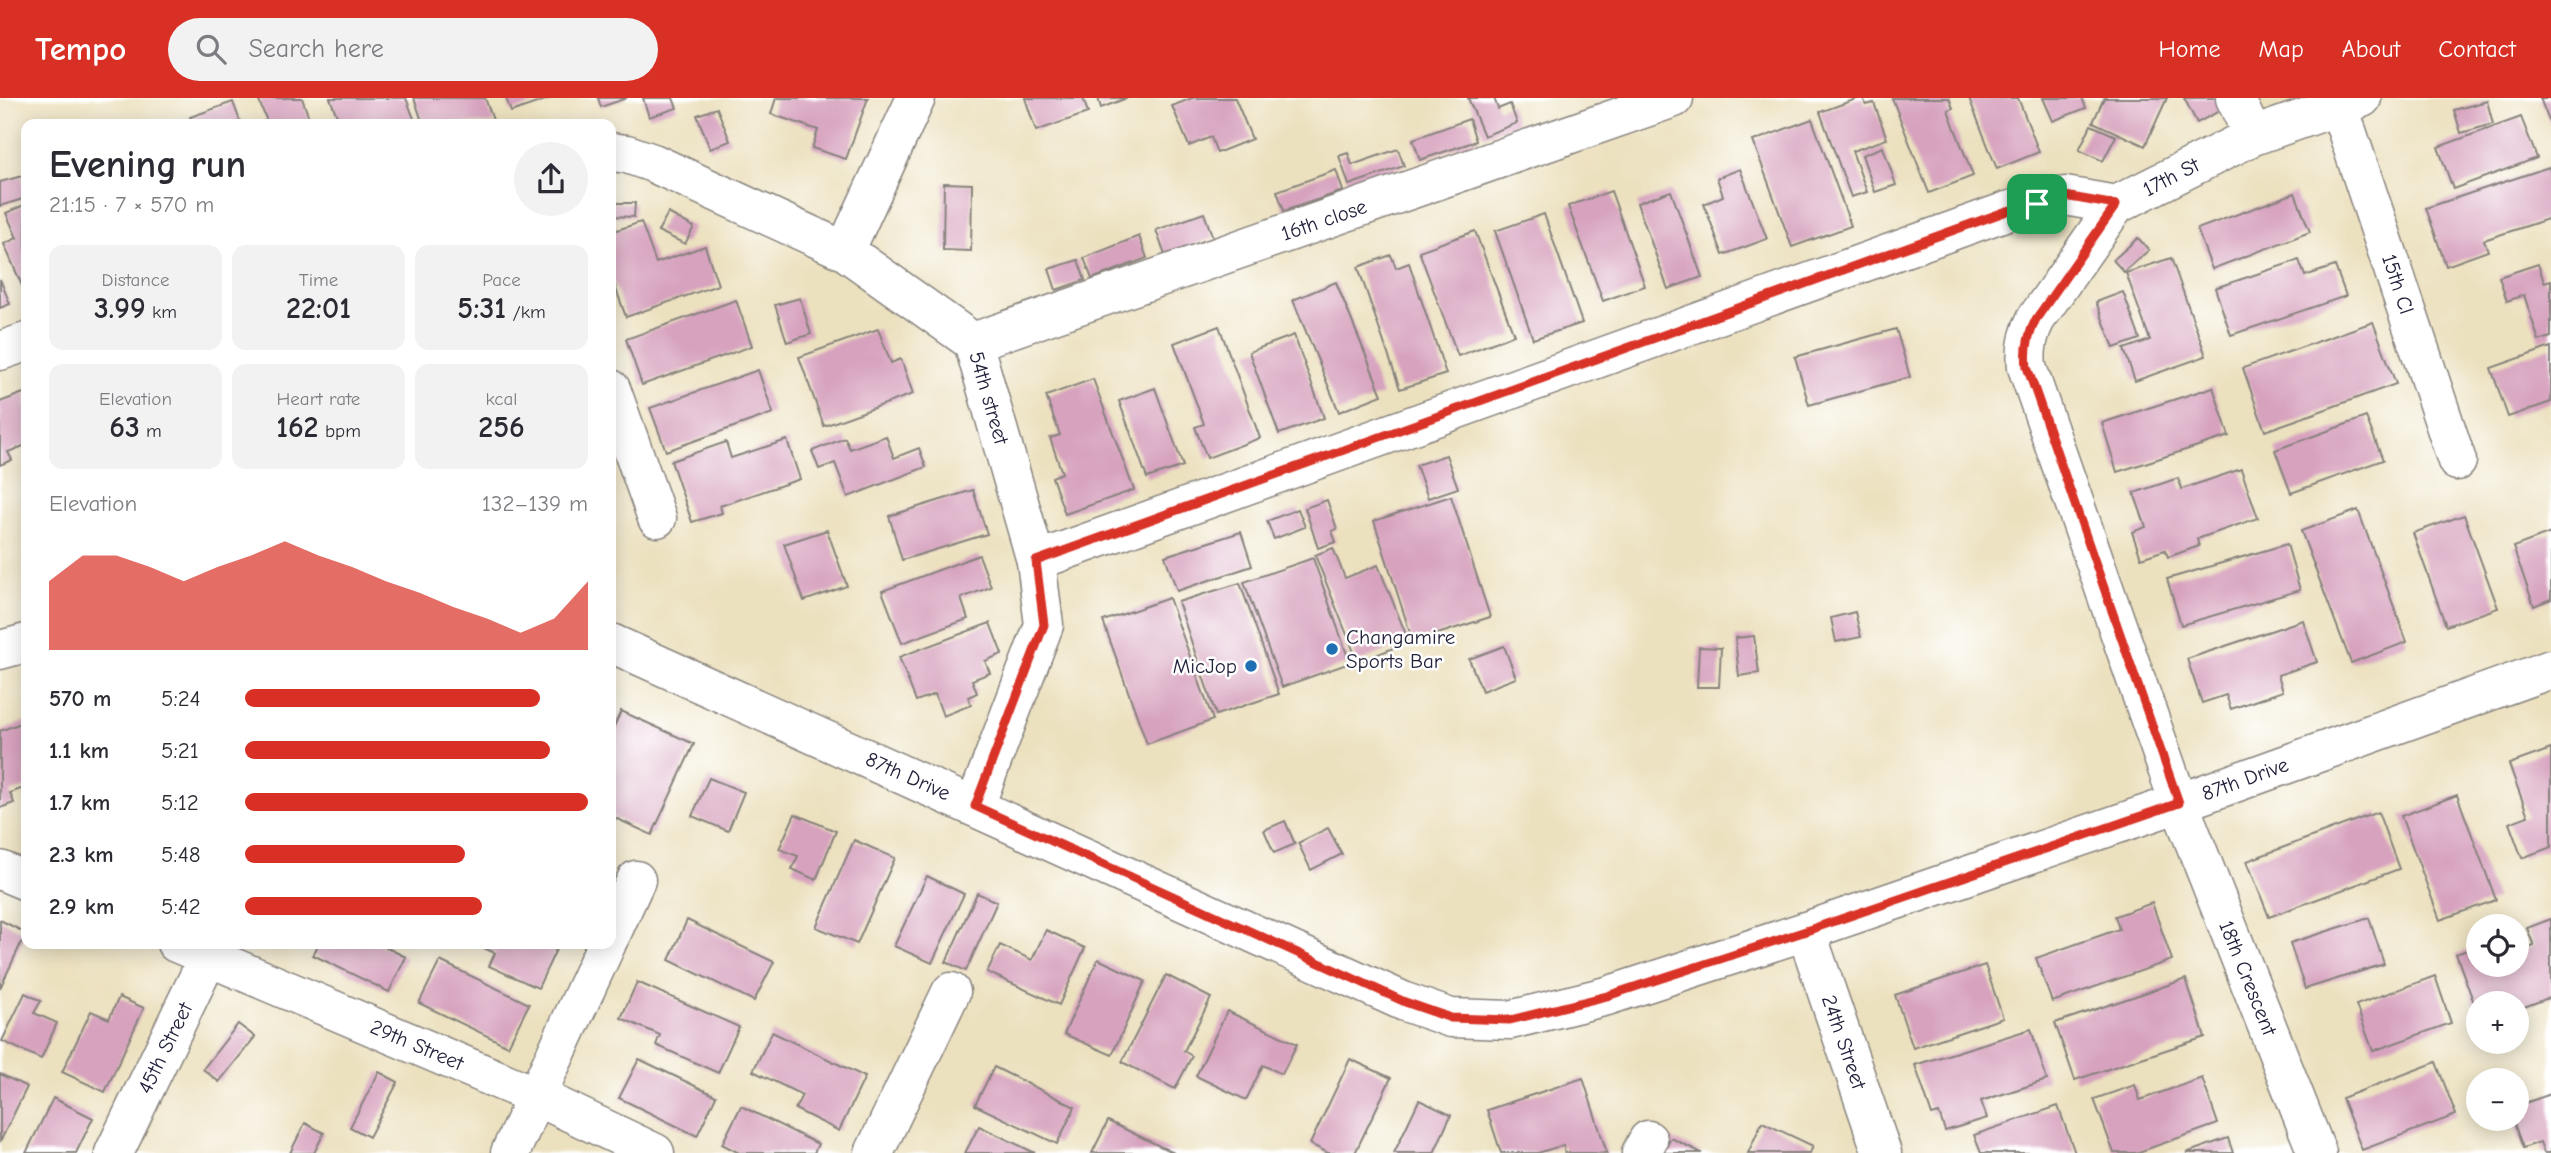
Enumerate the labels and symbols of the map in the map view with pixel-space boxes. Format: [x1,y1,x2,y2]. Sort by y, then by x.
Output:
street label: 17th St [2139,152,2204,201]
pin [2007,174,2067,234]
street label: 16th close [1278,194,1370,246]
street label: 15th Cl [2377,251,2419,317]
street label: 54th street [964,349,1014,448]
place label: Changamire Sports Bar [1346,625,1455,673]
marker: Changamire Sports Bar [1324,641,1340,657]
place label: MicJop [1173,654,1237,678]
marker: MicJop [1243,658,1259,674]
street label: 87th Drive [862,747,954,805]
street label: 87th Drive [2199,752,2291,806]
street label: 18th Crescent [2214,917,2282,1040]
street label: 24th Street [1817,992,1872,1093]
street label: 45th Street [133,998,198,1097]
street label: 29th Street [367,1015,468,1076]

